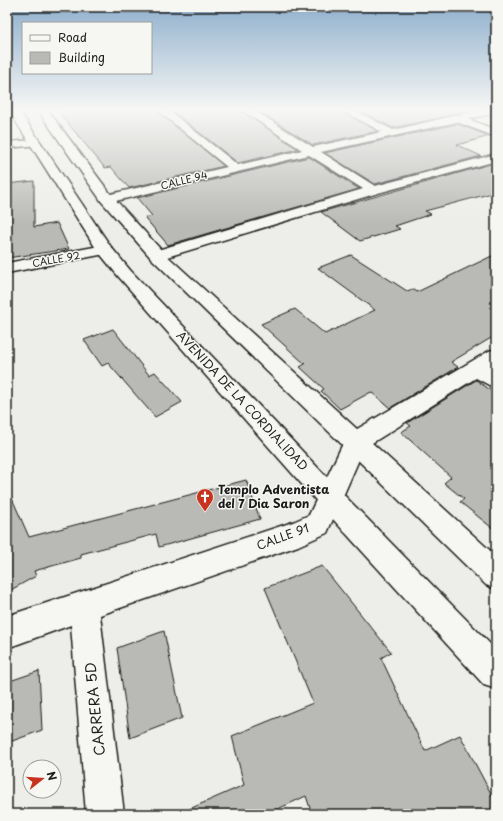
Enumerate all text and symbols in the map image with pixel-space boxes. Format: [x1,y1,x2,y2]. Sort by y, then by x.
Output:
legend [22,22,152,74]
text: Road [58,28,87,46]
text: Building [58,48,105,66]
street label: CALLE 94 [159,166,209,193]
street label: CALLE 92 [31,247,81,270]
street label: AVENIDA DE LA CORDIALIDAD [173,326,313,474]
place label: Templo Adventista del 7 Dia Saron [218,480,329,512]
church icon: Templo Adventista del 7 Dia Saron [195,487,215,512]
street label: CALLE 91 [254,518,311,554]
street label: CARRERA 5D [79,661,110,757]
north arrow [22,759,62,799]
text: N [43,769,62,783]

